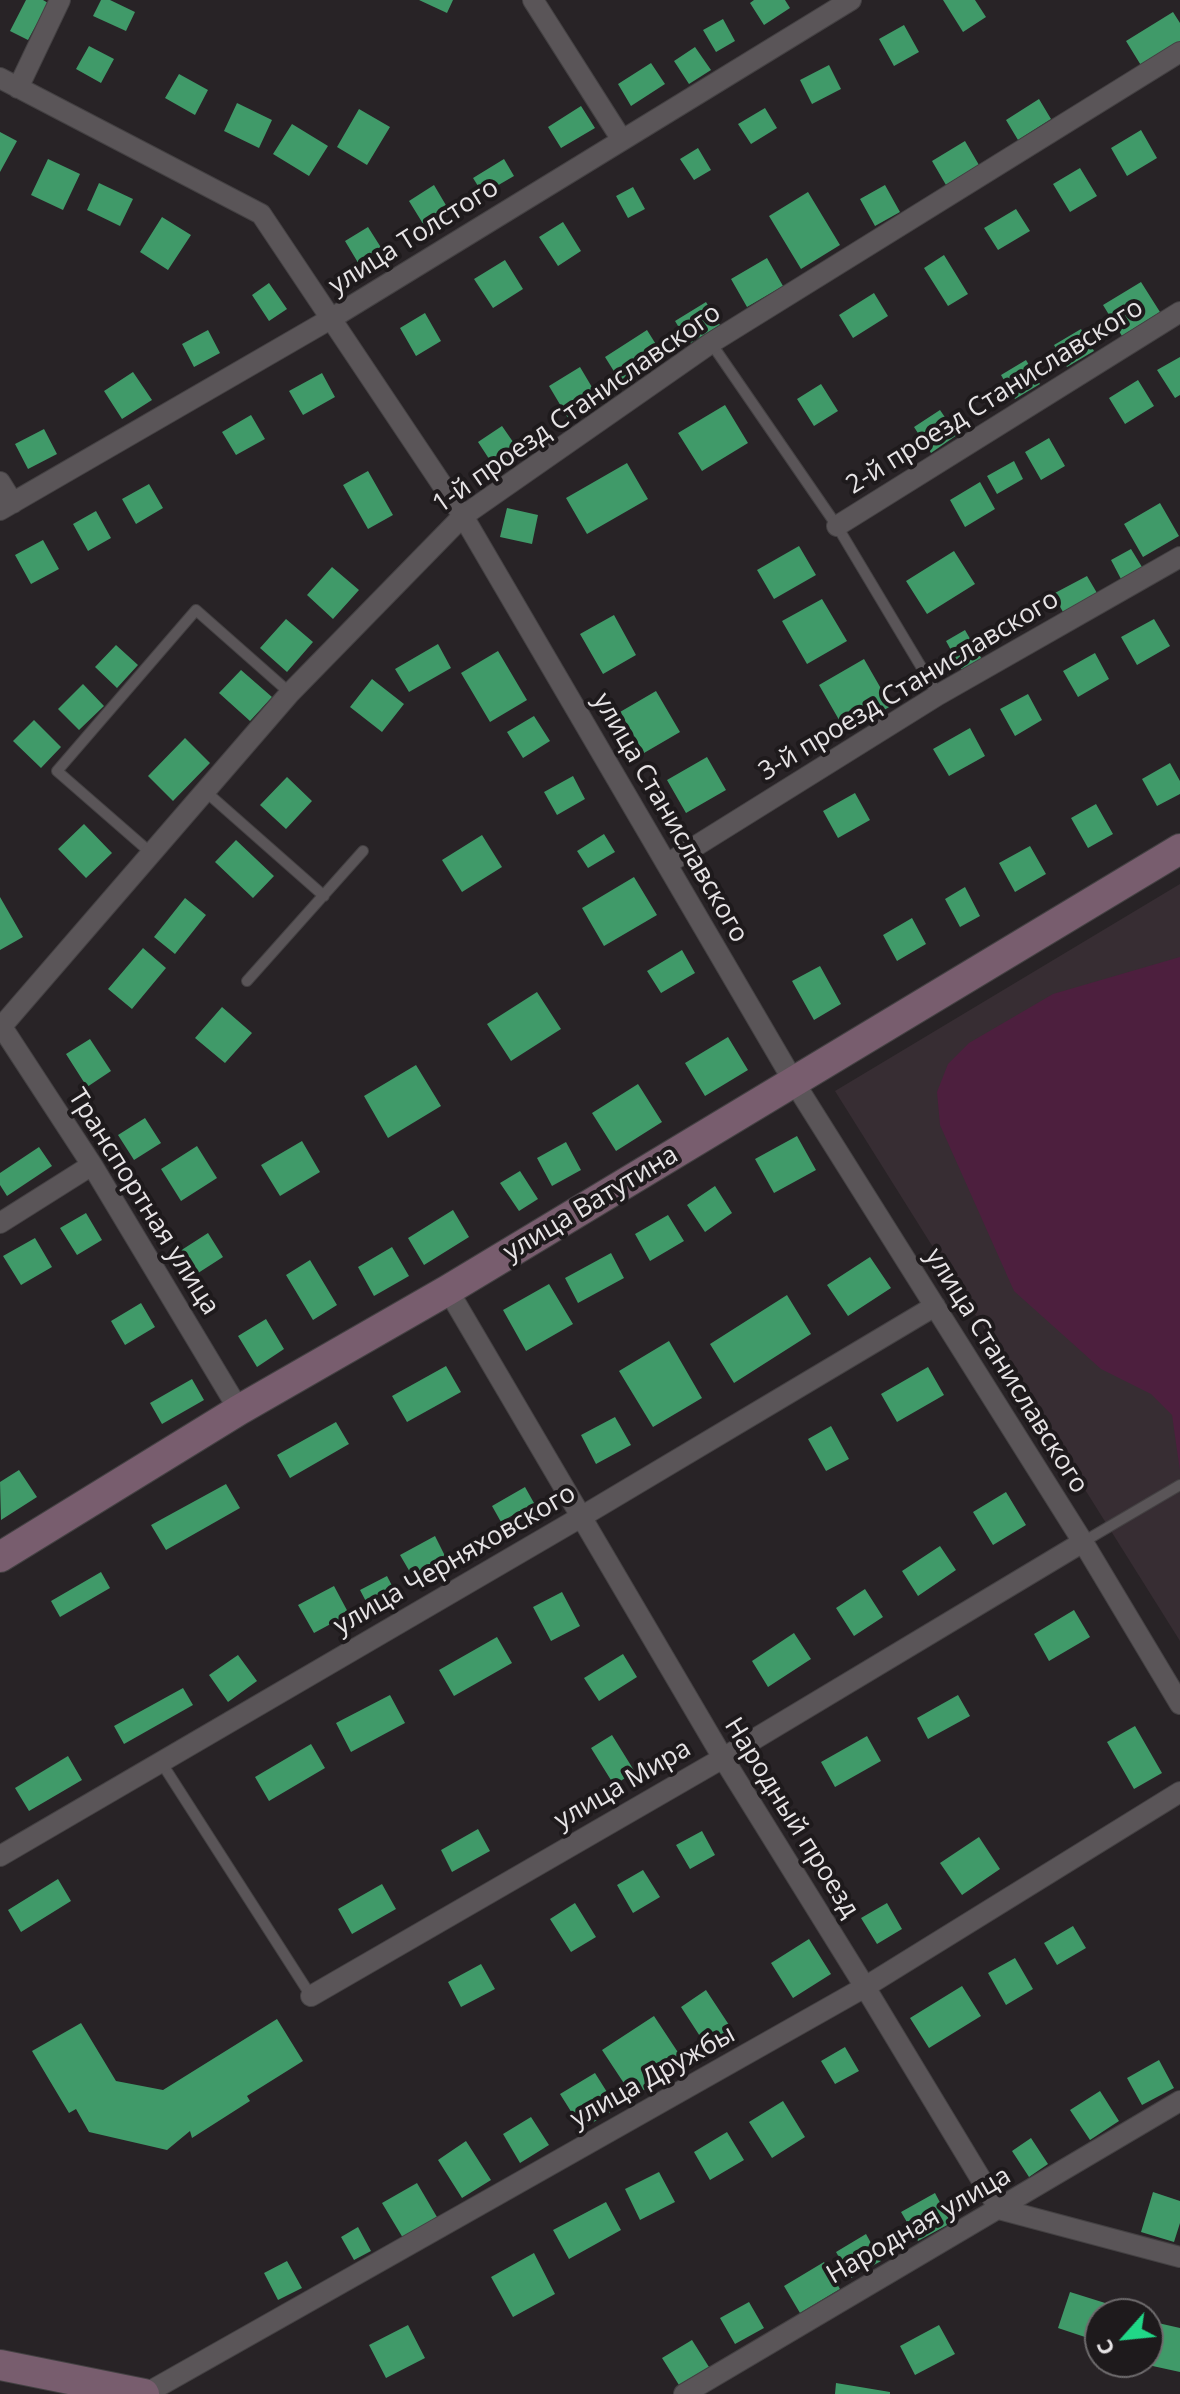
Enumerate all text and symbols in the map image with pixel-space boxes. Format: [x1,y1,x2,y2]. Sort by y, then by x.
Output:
street label: улица Толстого [324,172,504,302]
street label: 2-й проезд Станиславского [841,293,1149,501]
street label: 1-й проезд Станиславского [427,298,727,520]
street label: 3-й проезд Станиславского [753,584,1065,788]
street label: улица Станиславского [586,688,754,948]
street label: Транспортная улица [61,1083,225,1321]
street label: улица Ватутина [498,1140,684,1268]
street label: улица Станиславского [918,1243,1094,1499]
street label: улица Черняховского [329,1478,581,1642]
street label: Народный проезд [717,1712,865,1924]
street label: улица Мира [549,1733,697,1837]
street label: улица Дружбы [565,2019,741,2135]
street label: Народная улица [821,2161,1017,2291]
north arrow [1084,2298,1164,2378]
text: С [1088,2335,1121,2361]

